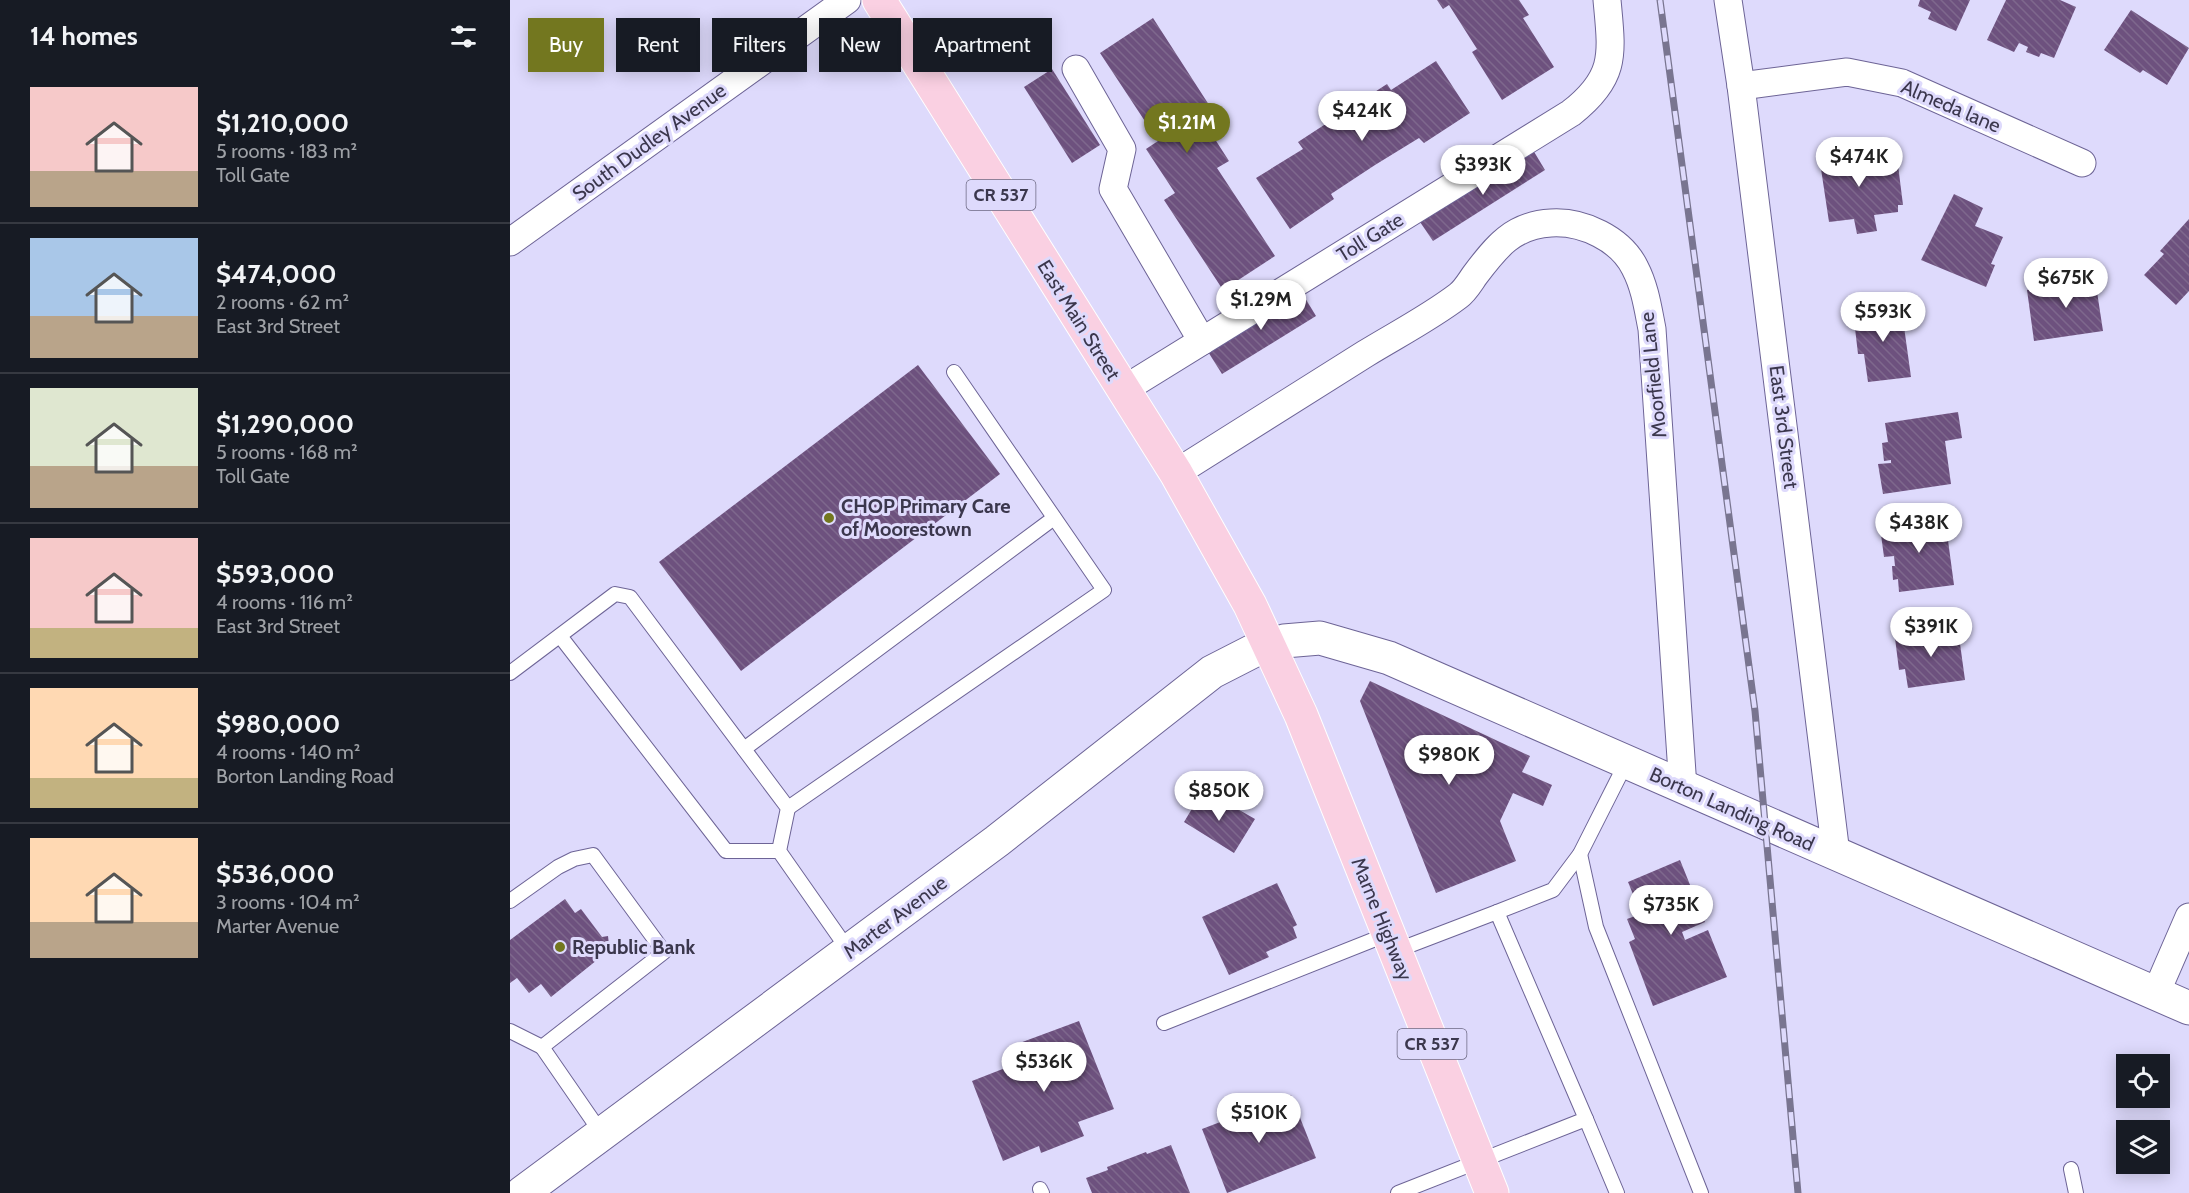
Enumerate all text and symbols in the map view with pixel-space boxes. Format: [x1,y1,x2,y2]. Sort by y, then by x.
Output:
chip: Buy [528,18,604,72]
chip: Rent [616,18,700,72]
chip: Filters [712,18,807,72]
chip: New [819,18,901,72]
chip: Apartment [913,18,1052,72]
text: 14 homes [30,20,138,52]
icon: filters [447,20,480,53]
street label: Almeda lane [1898,74,2004,138]
street label: South Dudley Avenue [568,78,730,206]
pin: $424K [1320,91,1404,142]
text: $424K [1332,98,1392,122]
pin: $1.21M [1138,103,1236,154]
text: $1,210,000 [216,107,349,139]
text: $1.21M [1158,110,1216,134]
icon: home [78,111,150,183]
pin: $474K [1817,137,1901,188]
text: 5 rooms · 183 m² [216,139,357,163]
text: $474K [1830,144,1888,168]
pin: $393K [1441,145,1525,196]
text: $393K [1455,152,1511,176]
text: Toll Gate [216,163,290,187]
road number: CR 537 [966,180,1036,210]
street label: Toll Gate [1332,207,1408,267]
street label: East Main Street [1032,255,1126,385]
text: $474,000 [216,258,337,290]
pin: $675K [2024,258,2108,309]
icon: home [78,262,150,334]
text: $675K [2038,265,2094,289]
pin: $1.29M [1212,280,1310,331]
text: $1.29M [1230,287,1292,311]
text: 2 rooms · 62 m² [216,290,349,314]
pin: $593K [1841,292,1925,343]
text: $593K [1855,299,1911,323]
street label: Moorfield Lane [1634,311,1672,439]
text: East 3rd Street [216,314,340,338]
street label: East 3rd Street [1765,364,1804,490]
text: $1,290,000 [216,408,354,440]
icon: home [78,412,150,484]
text: 5 rooms · 168 m² [216,440,358,464]
text: Toll Gate [216,464,290,488]
place label: CHOP Primary Care of Moorestown [841,494,1011,541]
pin: $438K [1877,503,1961,554]
text: $438K [1889,510,1949,534]
marker: CHOP Primary Care of Moorestown [822,511,836,525]
text: $593,000 [216,558,335,590]
icon: home [78,562,150,634]
text: 4 rooms · 116 m² [216,590,353,614]
pin: $391K [1889,607,1973,658]
text: East 3rd Street [216,614,340,638]
text: $391K [1904,614,1958,638]
text: $980,000 [216,708,340,740]
icon: home [78,712,150,784]
pin: $980K [1407,735,1491,786]
text: 4 rooms · 140 m² [216,740,360,764]
text: $980K [1418,742,1480,766]
street label: Borton Landing Road [1646,762,1818,856]
text: Borton Landing Road [216,764,394,788]
pin: $850K [1177,771,1261,822]
text: $850K [1188,778,1250,802]
street label: Marne Highway [1346,854,1418,984]
text: $536,000 [216,858,335,890]
icon: home [78,862,150,934]
street label: Marter Avenue [839,870,951,964]
pin: $735K [1629,885,1713,936]
text: 3 rooms · 104 m² [216,890,360,914]
text: $735K [1643,892,1699,916]
text: Marter Avenue [216,914,339,938]
place label: Republic Bank [572,935,696,959]
marker: Republic Bank [553,940,567,954]
road number: CR 537 [1398,1029,1466,1059]
pin: $536K [1002,1042,1086,1093]
text: $536K [1016,1049,1072,1073]
map controls [2116,1054,2170,1174]
button: locate [2116,1054,2170,1108]
pin: $510K [1217,1093,1301,1144]
text: $510K [1231,1100,1287,1124]
button: layers [2116,1120,2170,1174]

